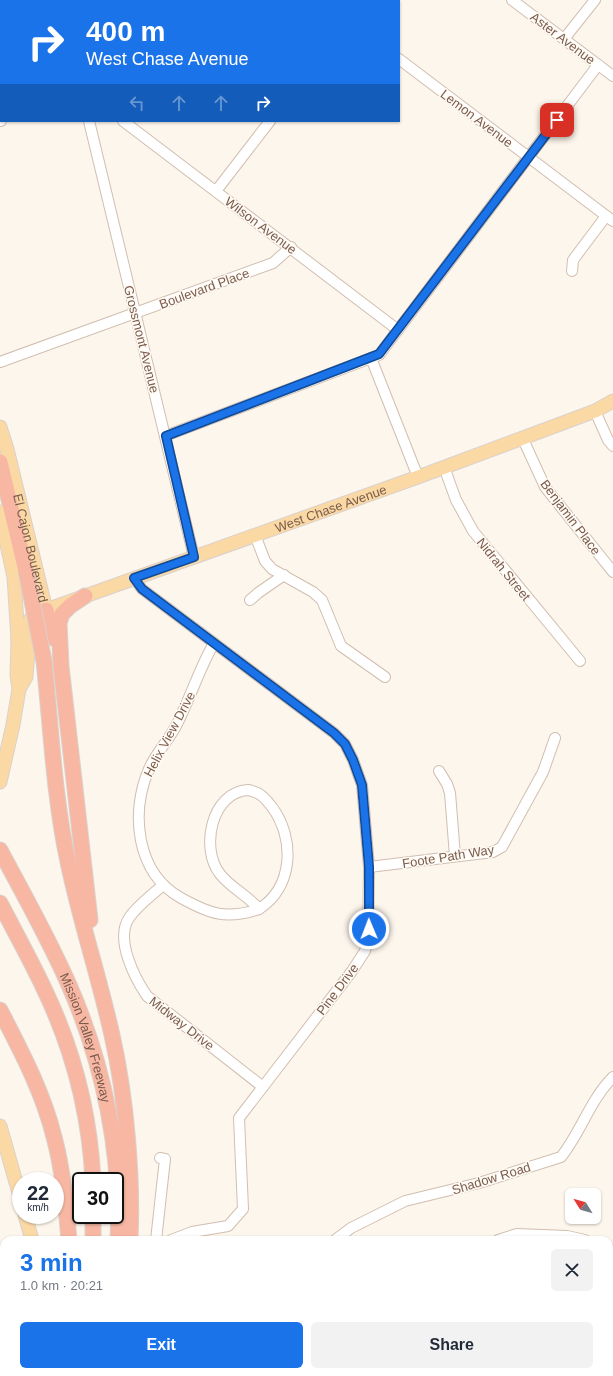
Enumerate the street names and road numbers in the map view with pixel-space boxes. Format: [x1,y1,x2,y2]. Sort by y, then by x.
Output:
street label: Aster Avenue [527,9,598,68]
street label: Lemon Avenue [438,86,516,150]
street label: Wilson Avenue [222,194,299,257]
street label: Boulevard Place [157,265,251,312]
street label: Grossmont Avenue [121,284,162,394]
street label: Benjamin Place [537,477,604,558]
street label: West Chase Avenue [273,482,389,536]
street label: El Cajon Boulevard [10,492,51,604]
street label: Nidrah Street [474,535,534,604]
street label: Helix View Drive [141,689,198,779]
street label: Foote Path Way [401,842,496,871]
street label: Pine Drive [313,961,361,1018]
street label: Mission Valley Freeway [57,971,113,1104]
street label: Midway Drive [146,993,217,1053]
street label: Shadow Road [450,1159,532,1198]

